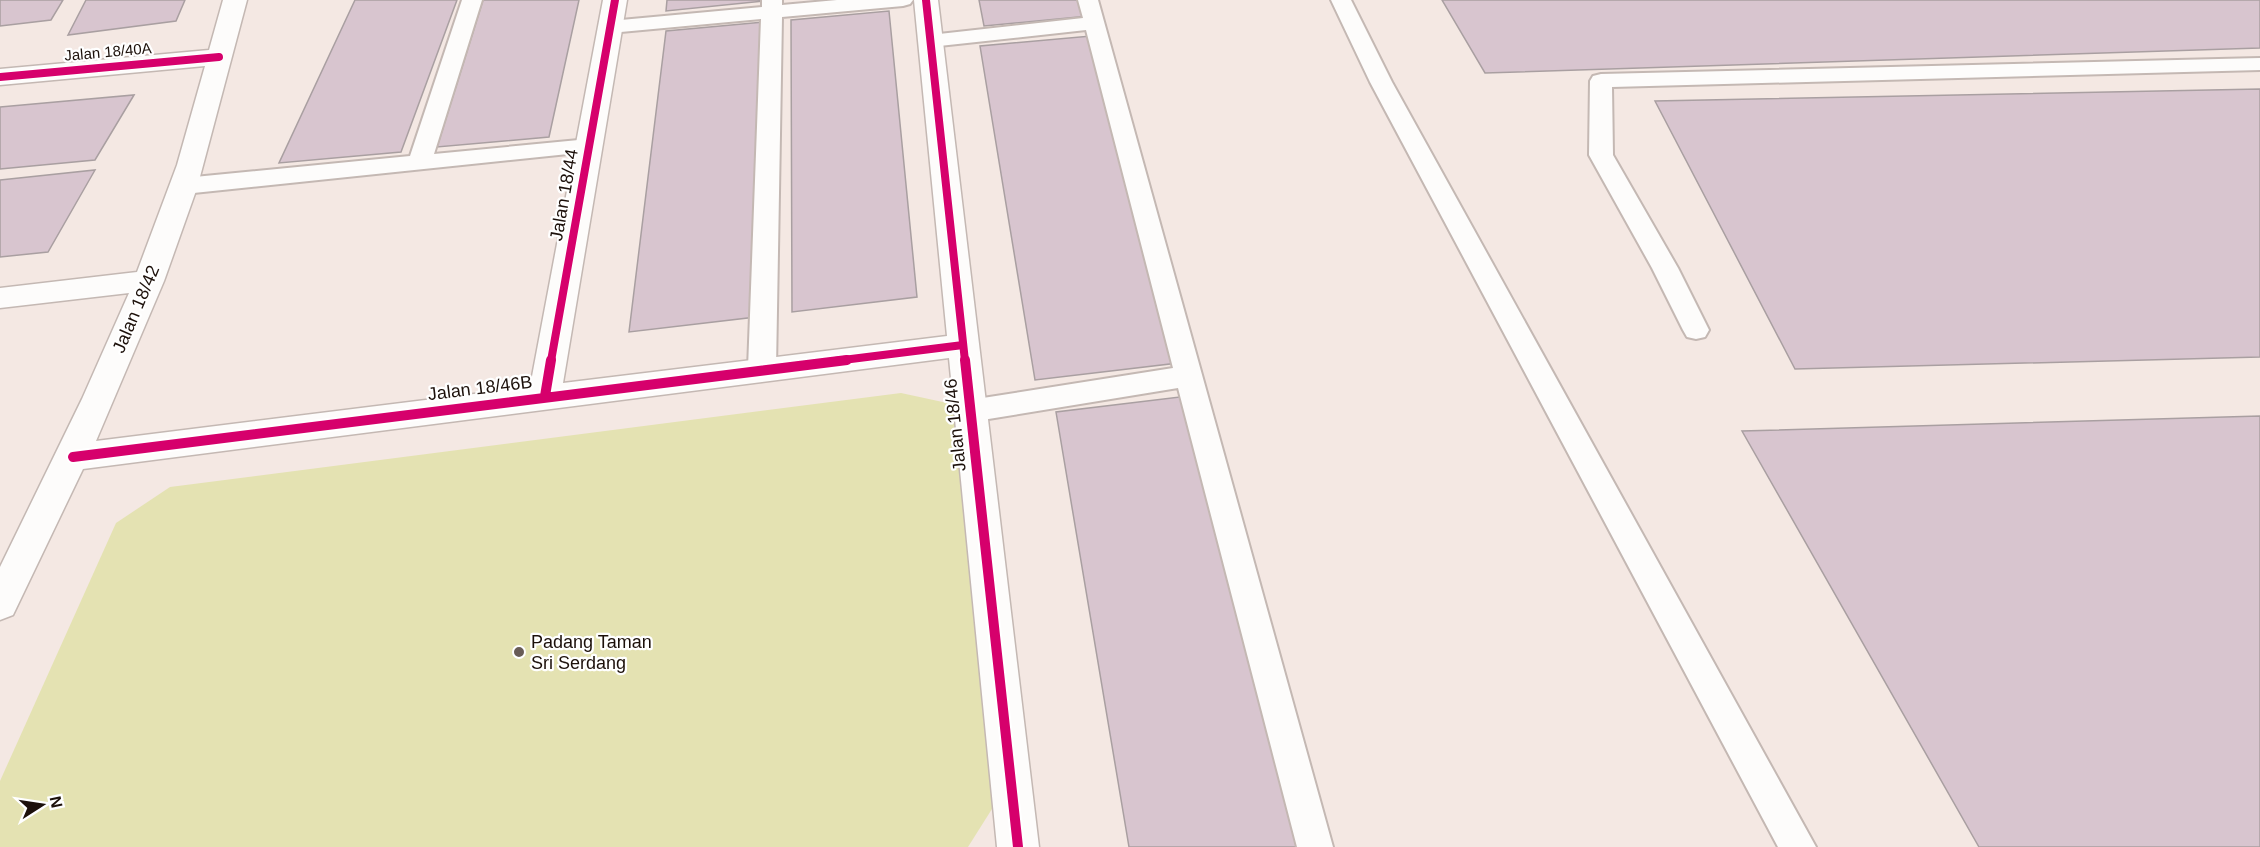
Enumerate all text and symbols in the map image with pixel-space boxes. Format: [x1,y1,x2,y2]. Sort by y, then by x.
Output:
street label: Jalan 18/40A [64,39,152,64]
street label: Jalan 18/44 [546,147,582,243]
street label: Jalan 18/42 [109,262,163,356]
street label: Jalan 18/46B [427,372,533,404]
street label: Jalan 18/46 [940,378,970,472]
place label: Padang Taman Sri Serdang [531,632,652,673]
marker: Padang Taman Sri Serdang [512,645,526,659]
north arrow [12,775,72,835]
text: N [47,795,66,809]

